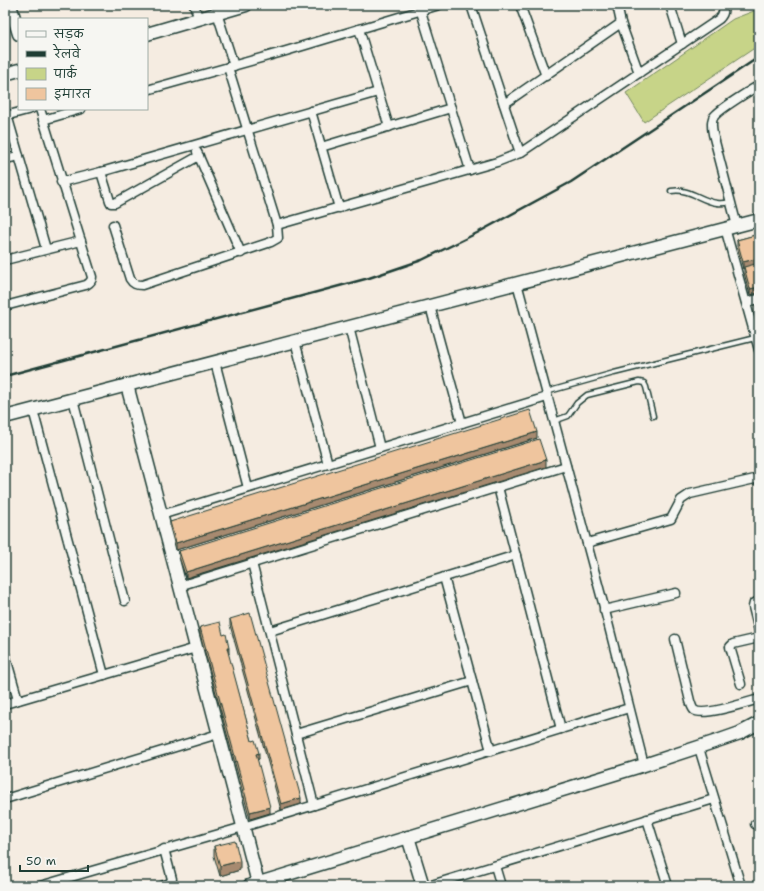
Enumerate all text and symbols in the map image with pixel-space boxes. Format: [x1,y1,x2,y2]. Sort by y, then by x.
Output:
legend [18,18,148,110]
text: सड़क [53,26,85,42]
text: रेलवे [52,43,81,62]
text: पार्क [53,64,78,82]
text: इमारत [54,86,92,102]
scale bar [20,847,88,873]
text: 50 m [26,853,56,869]

